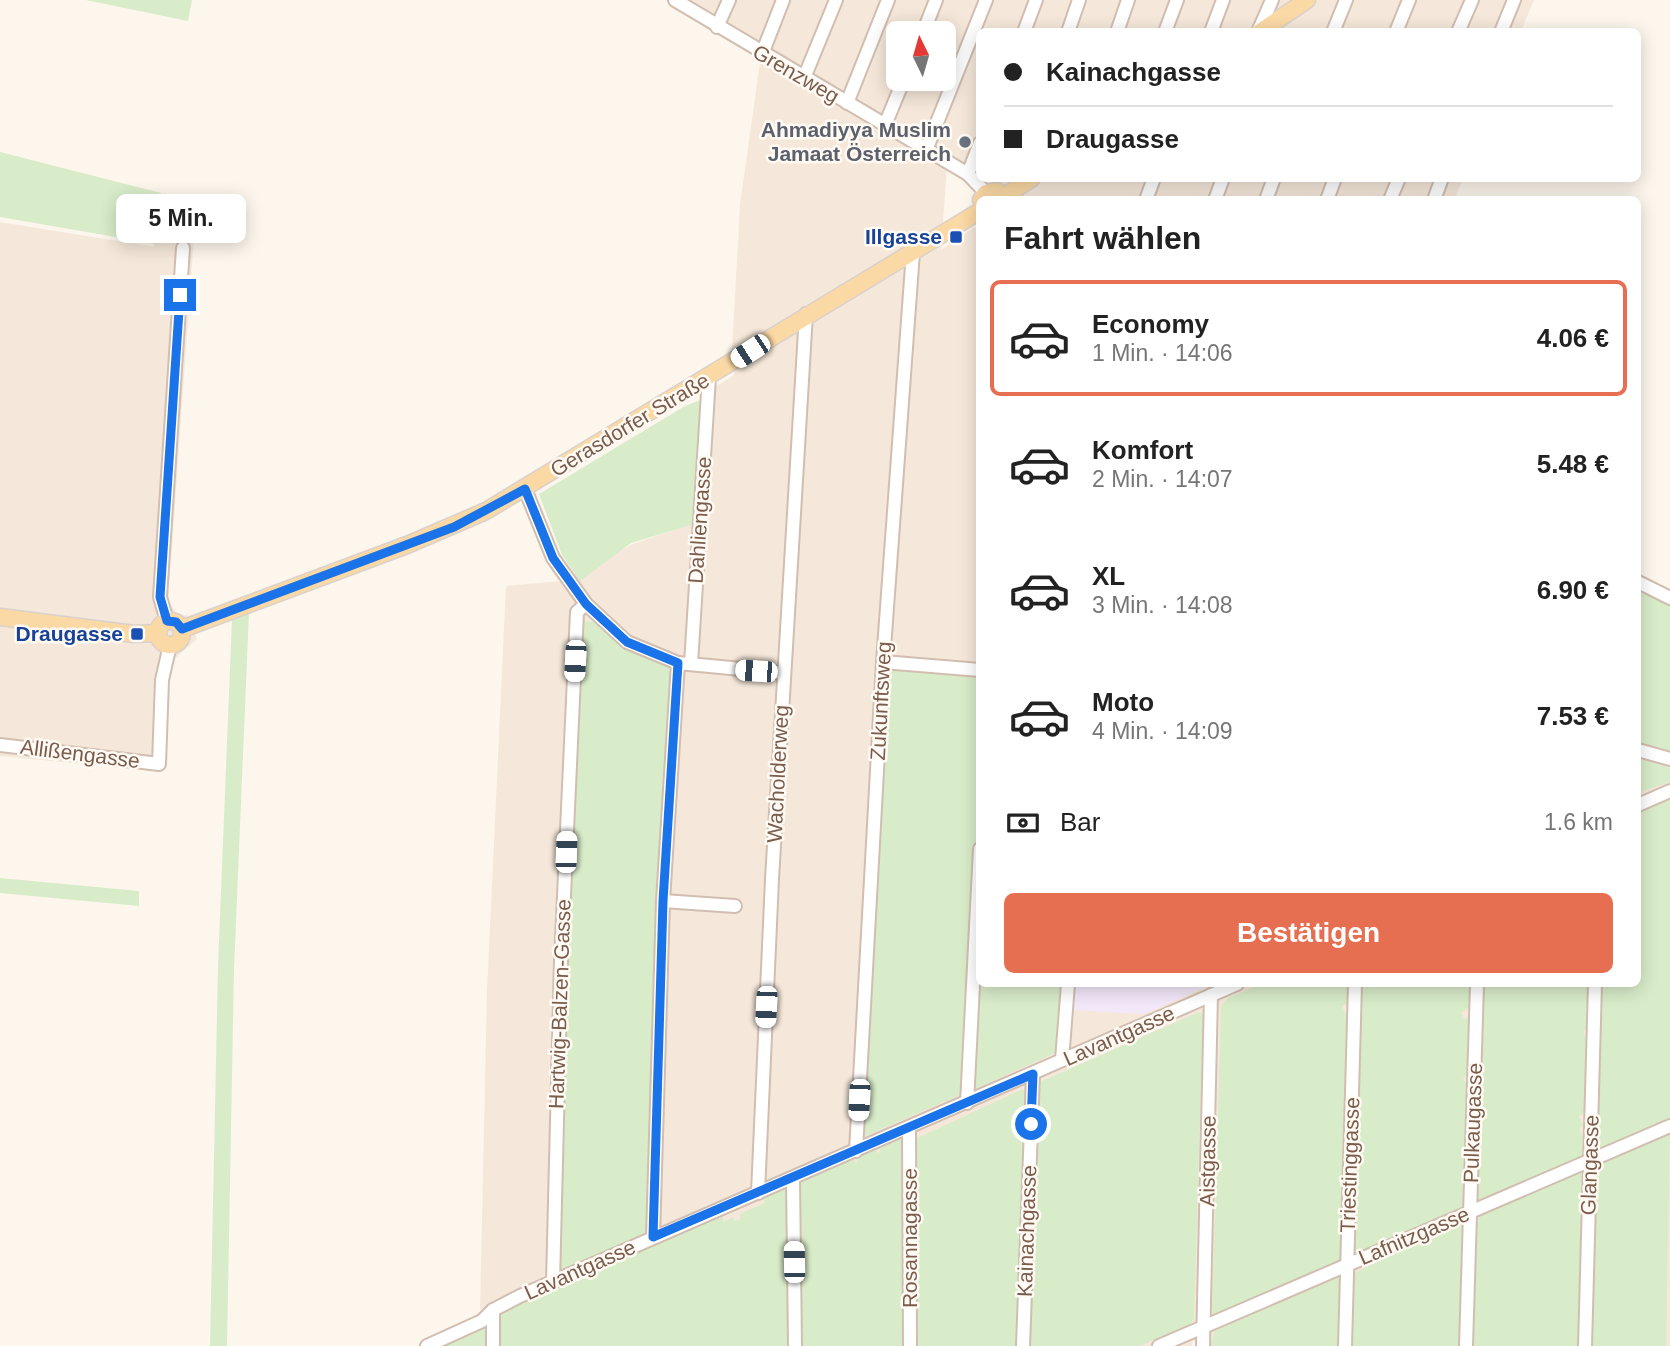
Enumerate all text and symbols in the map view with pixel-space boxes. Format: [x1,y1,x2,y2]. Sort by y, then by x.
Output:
north arrow [886,21,956,91]
map controls [886,21,956,91]
street label: Grenzweg [749,40,843,107]
text: Kainachgasse [1046,57,1221,87]
place label: Ahmadiyya Muslim Jamaat Österreich [761,118,951,165]
text: Draugasse [1046,124,1179,154]
marker: Ahmadiyya Muslim Jamaat Österreich [957,134,973,150]
callout: 5 Min. [115,194,245,243]
text: 5 Min. [148,205,214,231]
text: Fahrt wählen [1004,220,1201,256]
place label: Illgasse [865,225,942,248]
marker: Illgasse [948,229,964,245]
route end [164,279,196,311]
icon: car [1008,307,1071,370]
text: Economy [1092,309,1209,339]
text: 4.06 € [1537,323,1609,353]
car [727,331,774,371]
text: 1 Min. · 14:06 [1092,340,1233,366]
street label: Gerasdorfer Straße [546,368,713,481]
icon: car [1008,433,1071,496]
text: Komfort [1092,435,1193,465]
text: 5.48 € [1537,449,1609,479]
street label: Dahliengasse [684,456,715,584]
text: 2 Min. · 14:07 [1092,466,1233,492]
icon: car [1008,559,1071,622]
text: XL [1092,561,1125,591]
text: 6.90 € [1537,575,1609,605]
text: 3 Min. · 14:08 [1092,592,1233,618]
place label: Draugasse [16,622,123,645]
marker: Draugasse [129,626,145,642]
car [564,639,587,683]
street label: Zukunftsweg [866,641,895,761]
car [735,659,778,683]
icon: car [1008,685,1071,748]
text: Moto [1092,687,1154,717]
text: 7.53 € [1537,701,1609,731]
street label: Wacholderweg [762,704,793,844]
text: 4 Min. · 14:09 [1092,718,1233,744]
street label: Allißengasse [19,735,141,772]
icon: cash [1004,804,1042,842]
text: Bar [1060,807,1100,837]
text: 1.6 km [1544,809,1613,835]
car [555,831,578,873]
button: Bestätigen [1004,893,1613,973]
street label: Hartwig-Balzen-Gasse [544,899,575,1109]
car [755,985,778,1029]
street label: Lavantgasse [1060,1001,1178,1070]
street label: Pulkaugasse [1459,1062,1486,1183]
car [848,1078,871,1122]
street label: Triestinggasse [1336,1097,1363,1233]
route start [1015,1108,1047,1140]
street label: Glangasse [1576,1114,1603,1216]
street label: Aistgasse [1195,1115,1220,1207]
street label: Kainachgasse [1013,1165,1040,1297]
street label: Rosannagasse [898,1168,921,1308]
street label: Lafnitzgasse [1355,1202,1473,1269]
street label: Lavantgasse [521,1235,639,1304]
car [784,1241,805,1283]

